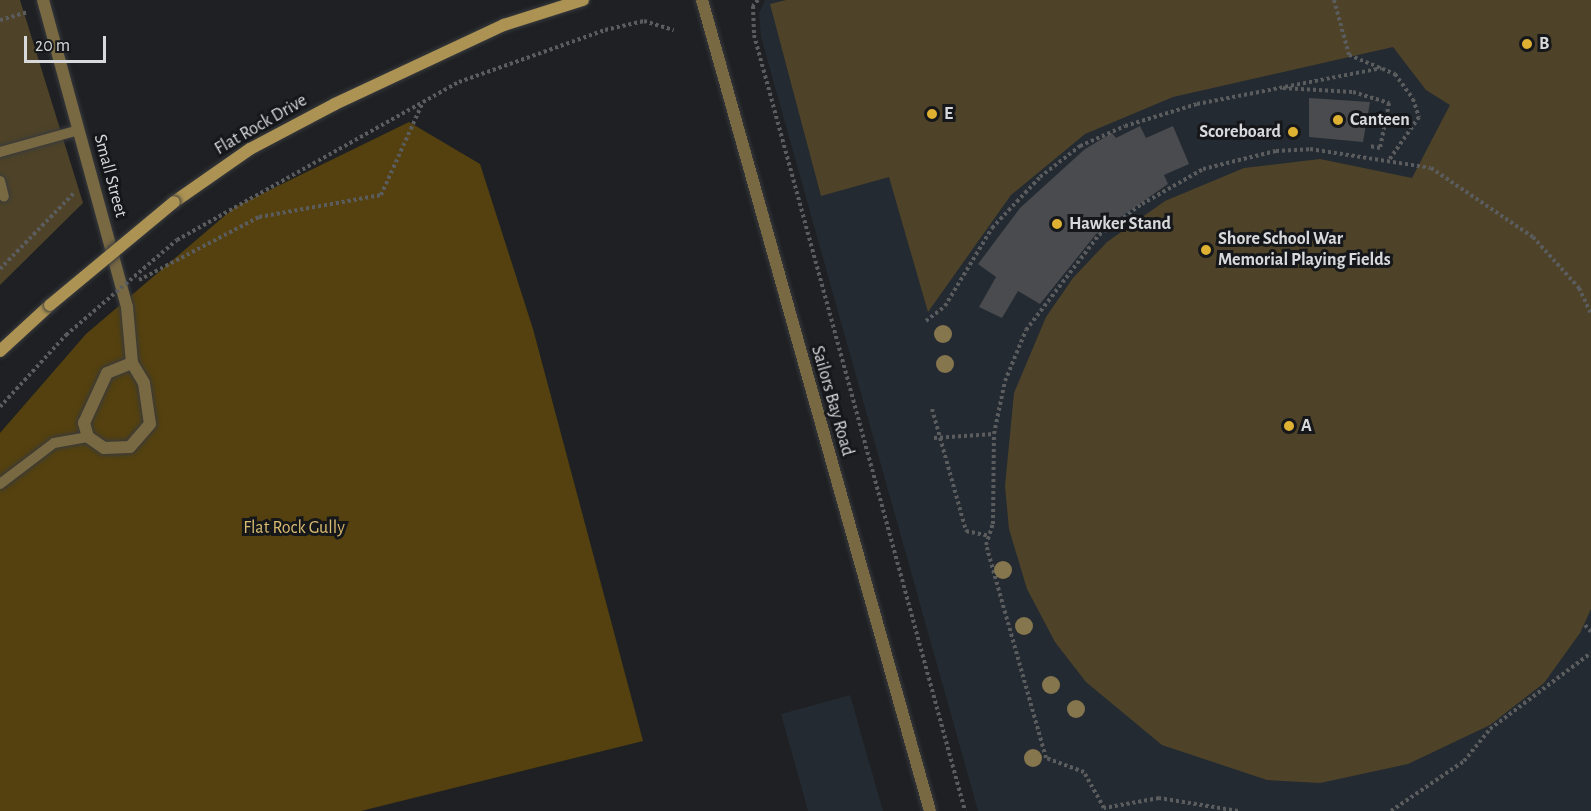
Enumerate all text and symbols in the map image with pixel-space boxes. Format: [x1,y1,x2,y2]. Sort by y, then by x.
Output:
scale bar [27,24,110,62]
place label: B [1539,33,1549,55]
text: 20 m [35,37,70,55]
marker: B [1520,37,1534,51]
street label: Flat Rock Drive [211,90,311,160]
place label: E [944,103,953,125]
marker: E [925,107,939,121]
place label: Canteen [1350,109,1410,131]
marker: Canteen [1331,113,1345,127]
place label: Scoreboard [1199,121,1281,143]
marker: Scoreboard [1286,125,1300,139]
street label: Small Street [89,132,131,220]
place label: Hawker Stand [1069,213,1171,235]
marker: Hawker Stand [1050,217,1064,231]
place label: Shore School War Memorial Playing Fields [1218,229,1391,272]
marker: Shore School War Memorial Playing Fields [1199,243,1213,257]
street label: Sailors Bay Road [806,343,858,459]
place label: A [1301,415,1312,437]
marker: A [1282,419,1296,433]
park label: Flat Rock Gully [243,517,345,539]

